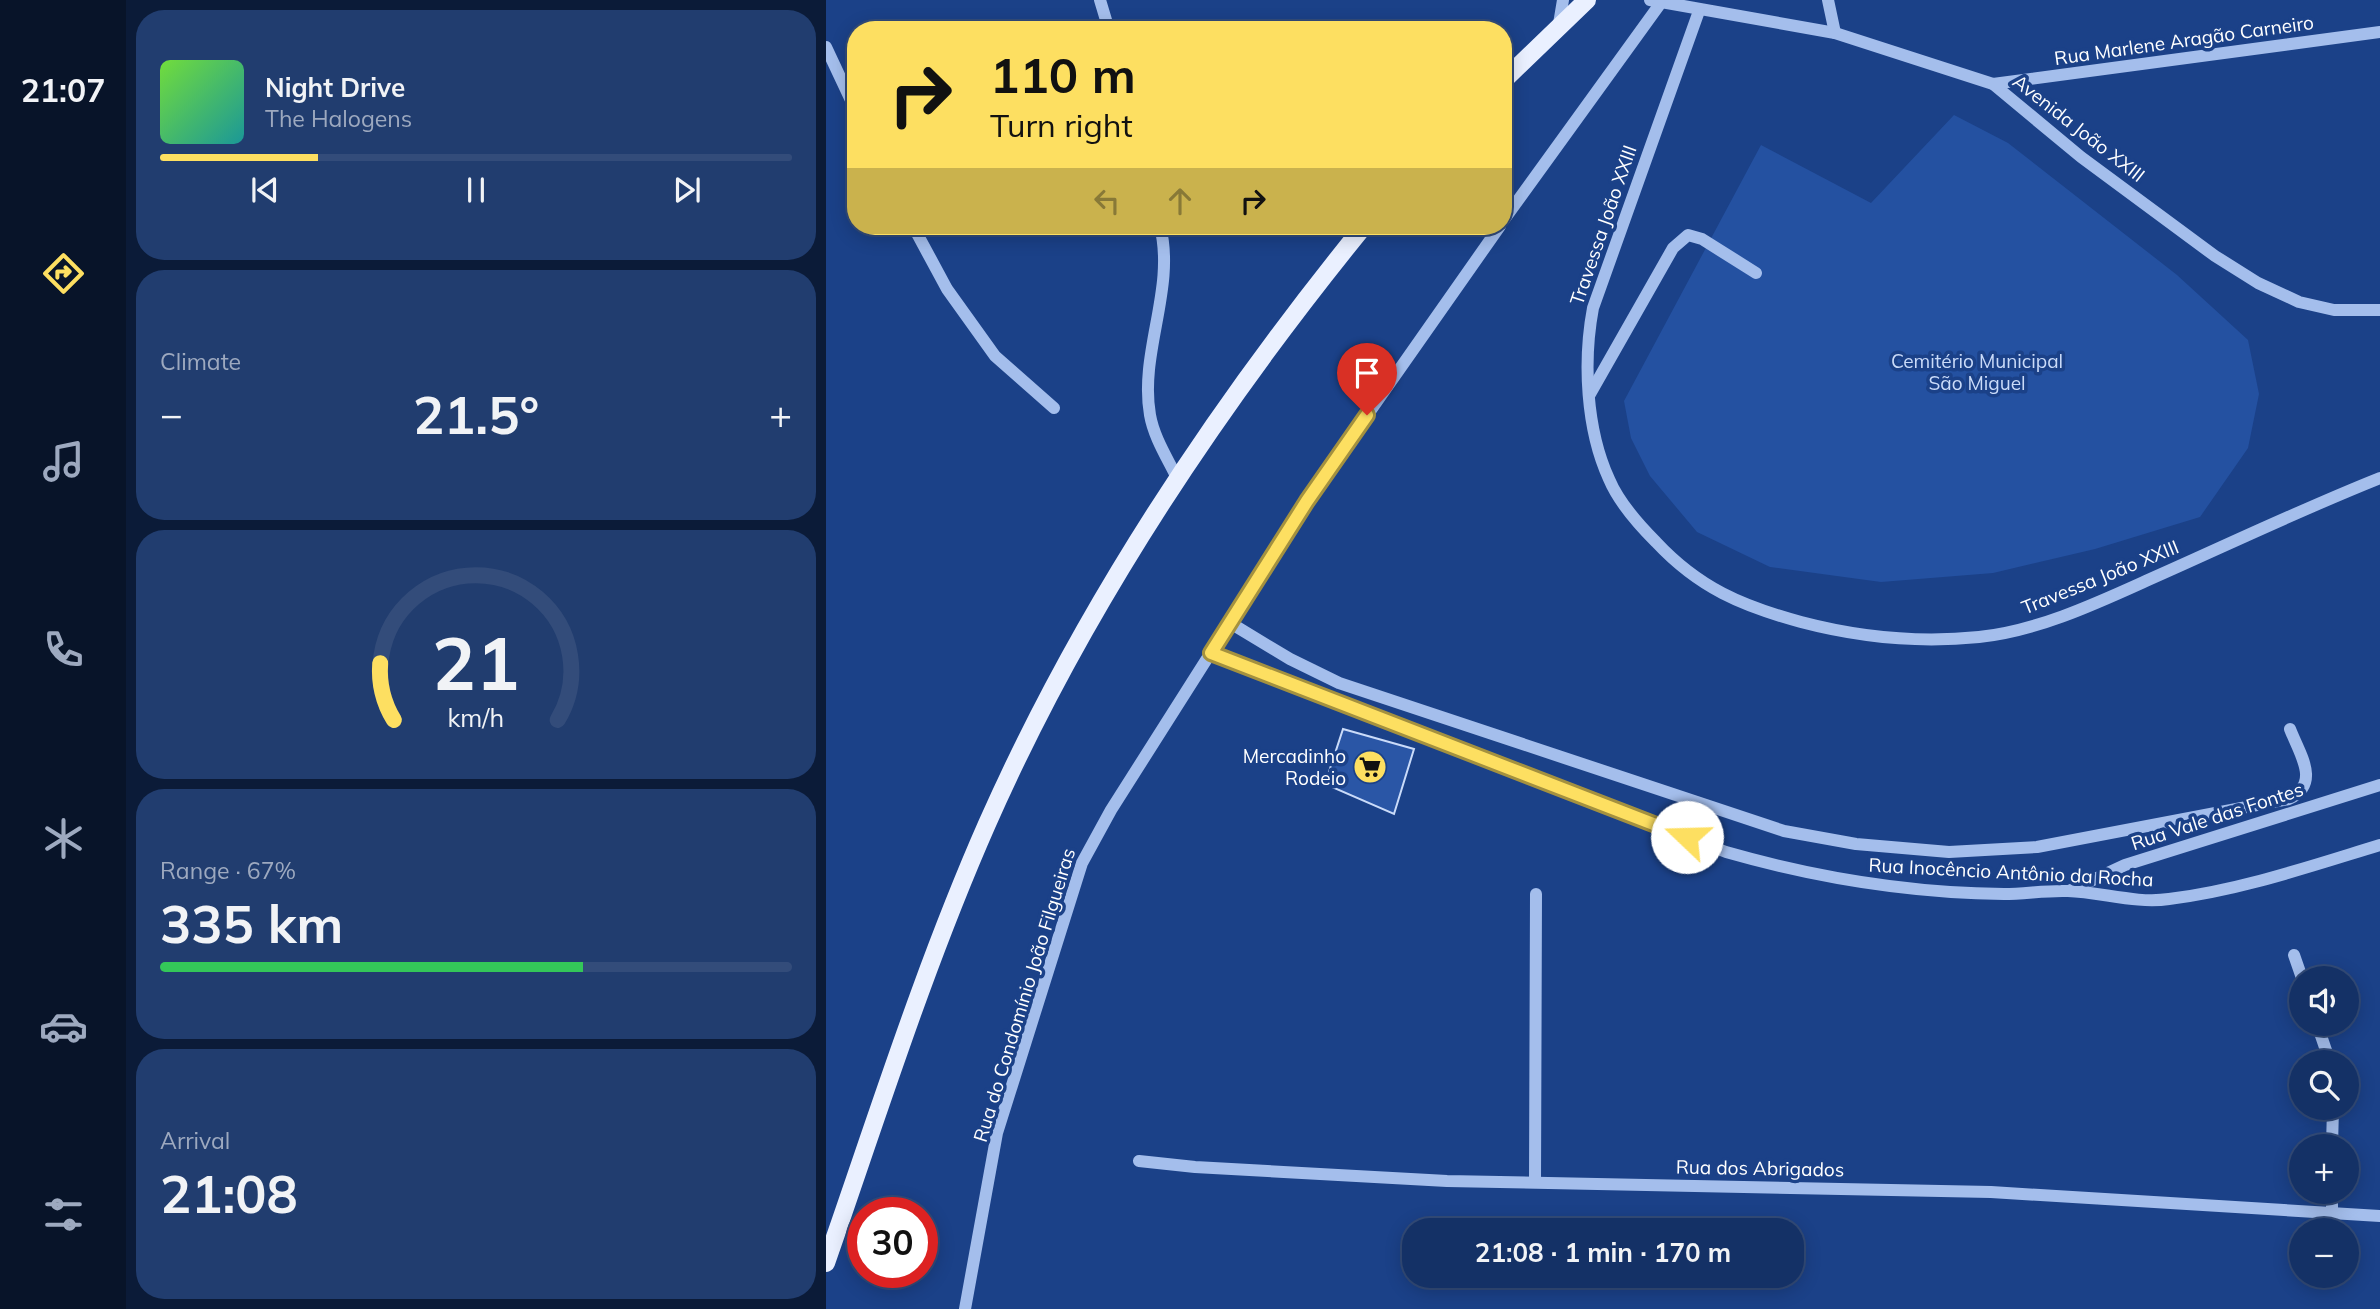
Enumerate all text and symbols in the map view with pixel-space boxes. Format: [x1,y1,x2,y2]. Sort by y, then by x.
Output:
street label: Rua Marlene Aragão Carneiro [2053,10,2315,70]
text: 110 m [990,44,1136,105]
icon: right [875,49,966,140]
street label: Avenida João XXIII [2008,69,2150,187]
text: 21:07 [21,70,105,110]
text: Night Drive [265,71,405,104]
text: The Halogens [265,104,412,133]
text: Turn right [990,105,1133,145]
street label: Travessa João XXIII [1564,142,1642,308]
icon: previous [246,171,284,209]
icon: pause [457,171,495,209]
icon: next [668,171,706,209]
icon: left [1088,182,1126,220]
icon: ahead [1161,182,1199,220]
icon: right [1234,182,1272,220]
icon: directions [39,249,88,298]
pin [1337,343,1397,415]
text: Climate [160,347,241,376]
park label: Cemitério Municipal São Miguel [1891,349,2063,395]
icon: arrive [1348,354,1386,392]
text: 21.5° [413,382,539,447]
text: − [160,390,183,438]
text: + [769,390,792,438]
icon: music [39,437,88,486]
street label: Travessa João XXIII [2018,535,2182,619]
text: 21 [432,618,520,709]
icon: phone [39,625,88,674]
text: km/h [448,702,504,733]
place label: Mercadinho Rodeio [1243,744,1346,790]
supermarket icon: Mercadinho Rodeio [1351,748,1389,786]
street label: Rua Vale das Fontes [2128,777,2306,855]
position arrow [1650,800,1724,874]
icon: climate [39,814,88,863]
street label: Rua do Condomínio João Filgueiras [968,845,1080,1145]
street label: Rua Inocêncio Antônio da Rocha [1868,853,2154,891]
text: Range · 67% [160,856,296,885]
text: 335 km [160,891,343,956]
map controls [2289,966,2359,1288]
button: sound [2289,966,2359,1036]
icon: car [39,1002,88,1051]
button: search [2289,1050,2359,1120]
text: Arrival [160,1126,230,1155]
button: + [2289,1134,2359,1204]
street label: Rua dos Abrigados [1676,1155,1844,1181]
text: 21:08 [160,1161,298,1226]
icon: filters [39,1190,88,1239]
speed limit sign: 30 [847,1197,938,1288]
button: − [2289,1218,2359,1288]
text: 21:08 · 1 min · 170 m [1475,1236,1731,1269]

